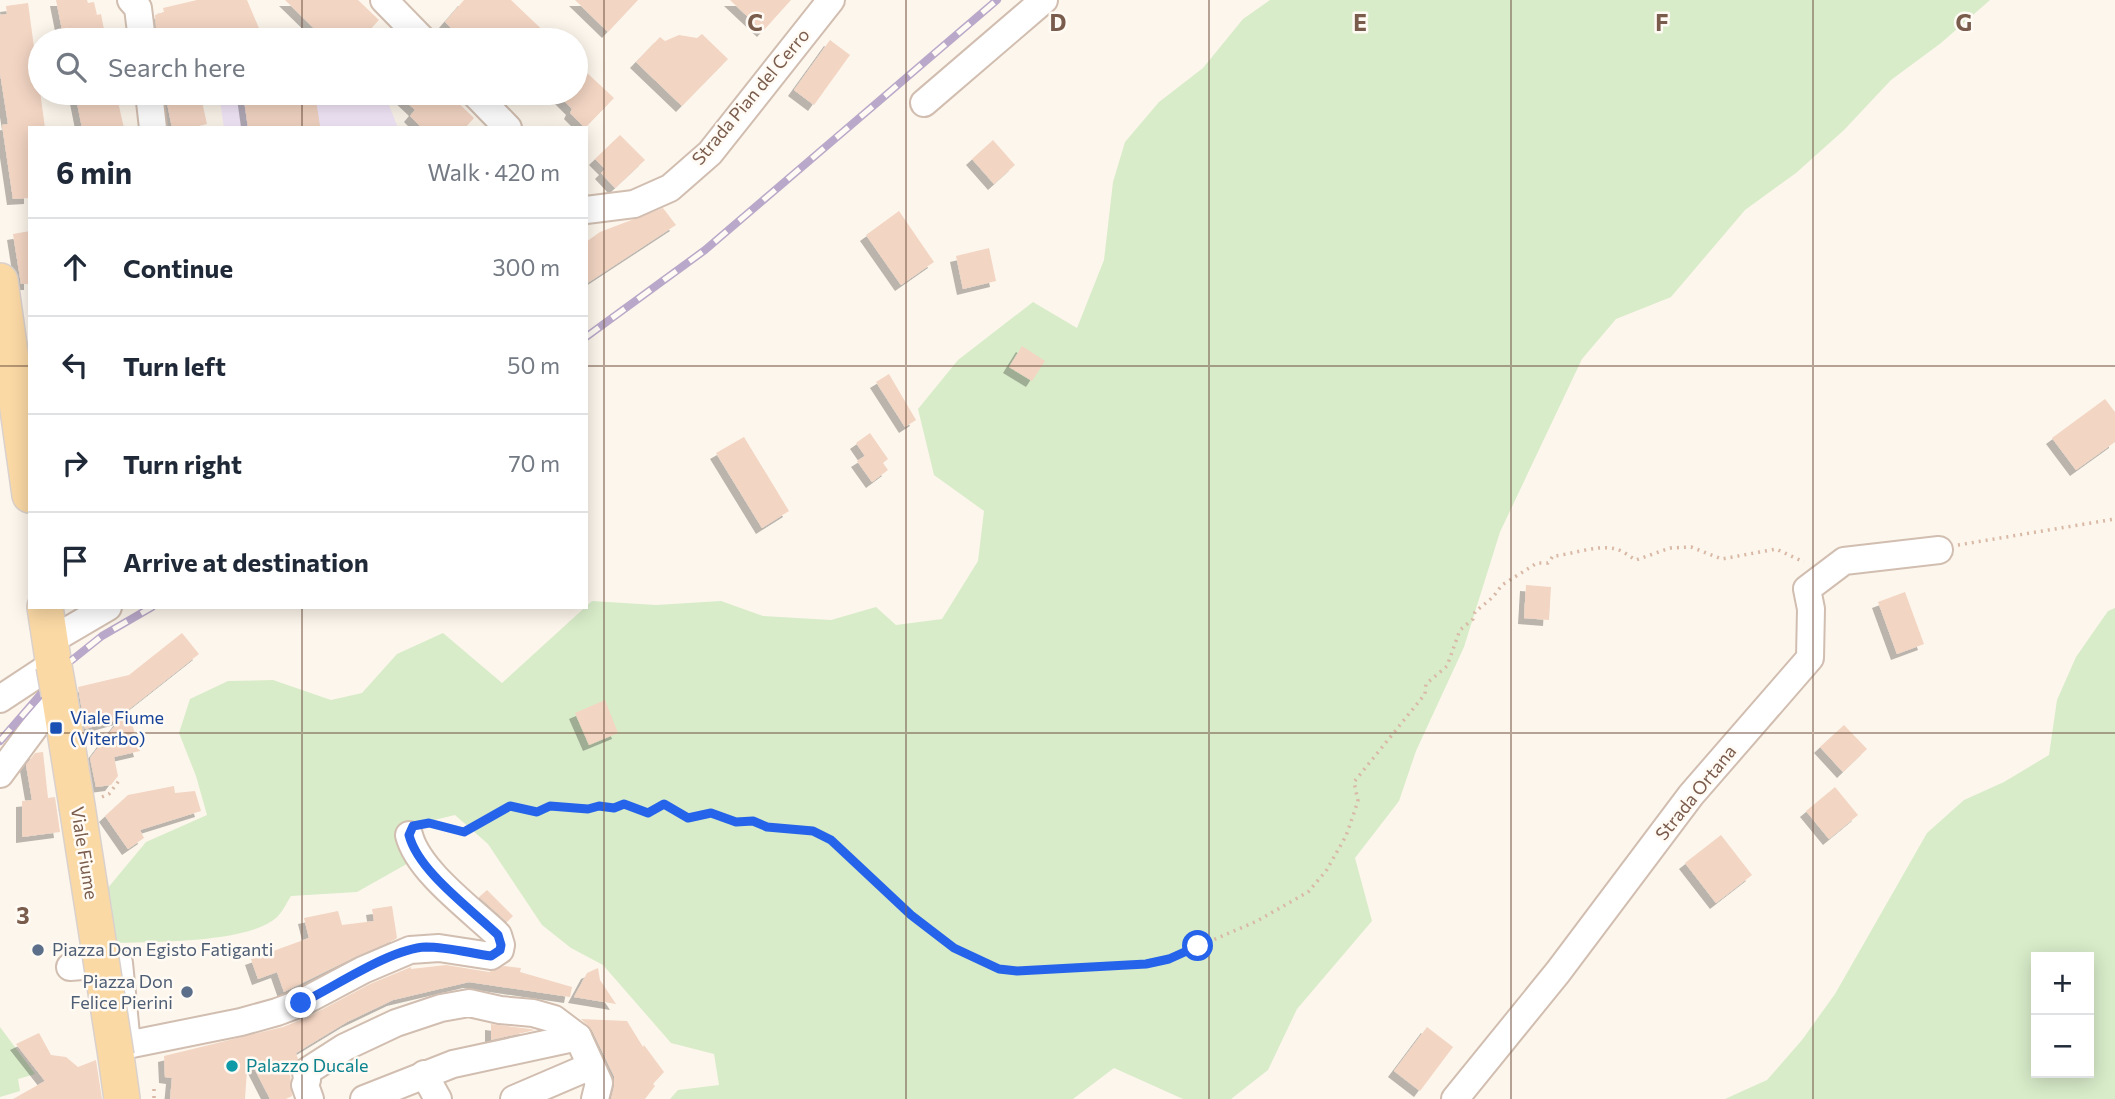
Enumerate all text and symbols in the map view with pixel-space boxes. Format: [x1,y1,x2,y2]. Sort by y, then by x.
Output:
text: C [747,8,763,36]
text: D [1050,8,1067,36]
text: E [1353,8,1367,36]
text: F [1655,8,1669,36]
text: G [1956,8,1972,36]
street label: Strada Pian del Cerro [687,24,814,169]
search box [28,28,588,105]
icon: search [52,48,90,86]
text: Search here [108,51,246,82]
text: 6 min [56,153,132,190]
text: Walk · 420 m [428,158,560,186]
icon: ahead [56,248,94,286]
text: Continue [123,252,233,283]
text: 300 m [492,253,560,281]
icon: left [56,346,94,384]
text: Turn left [123,350,226,381]
text: 50 m [507,351,560,379]
icon: right [56,444,94,482]
text: Turn right [123,448,242,479]
text: 70 m [508,449,560,477]
icon: arrive [56,542,94,580]
text: Arrive at destination [123,546,369,577]
place label: Viale Fiume (Viterbo) [70,706,164,749]
marker: Viale Fiume (Viterbo) [48,720,64,736]
street label: Strada Ortana [1650,740,1740,844]
street label: Viale Fiume [67,805,103,901]
text: 3 [16,901,30,929]
route start [1182,930,1213,961]
place label: Piazza Don Egisto Fatiganti [52,938,273,960]
marker: Piazza Don Egisto Fatiganti [30,942,46,958]
map controls [2031,952,2094,1078]
button: + [2031,952,2094,1015]
place label: Piazza Don Felice Pierini [70,970,173,1013]
marker: Piazza Don Felice Pierini [179,984,195,1000]
route end [285,987,316,1018]
button: − [2031,1015,2094,1078]
place label: Palazzo Ducale [246,1054,368,1076]
marker: Palazzo Ducale [224,1058,240,1074]

